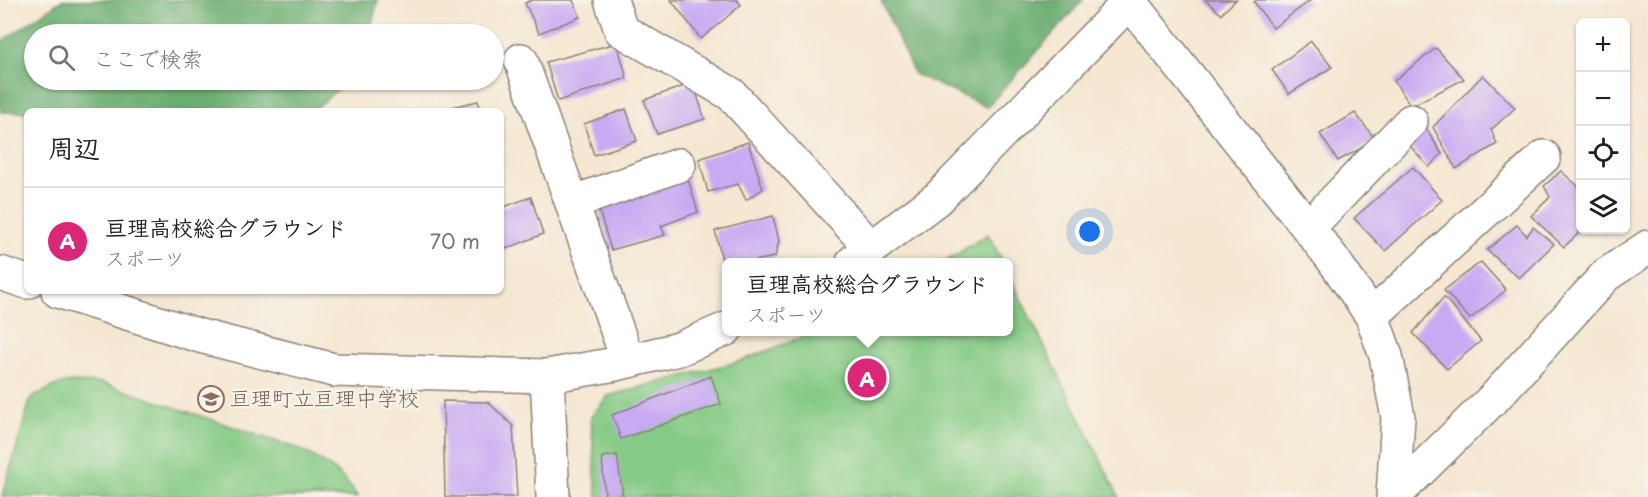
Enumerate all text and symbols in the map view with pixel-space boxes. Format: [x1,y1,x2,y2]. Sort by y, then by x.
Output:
map controls [1576,18,1630,234]
button: + [1576,18,1630,72]
search box [24,24,504,90]
icon: search [45,41,78,74]
text: ここで検索 [93,41,203,74]
button: − [1576,72,1630,126]
button: locate [1576,126,1630,180]
text: 周辺 [48,128,100,167]
button: layers [1576,180,1630,234]
text: 亘理高校総合グラウンド [105,210,347,243]
your location [1075,217,1104,246]
text: A [60,226,75,256]
text: 70 m [430,226,480,256]
text: スポーツ [105,243,185,273]
popup [722,258,1013,336]
text: 亘理高校総合グラウンド [746,266,989,299]
text: スポーツ [746,299,826,329]
pin: A [848,356,886,400]
place label: 亘理町立亘理中学校 [230,381,419,413]
school or university icon: 亘理町立亘理中学校 [196,384,226,414]

